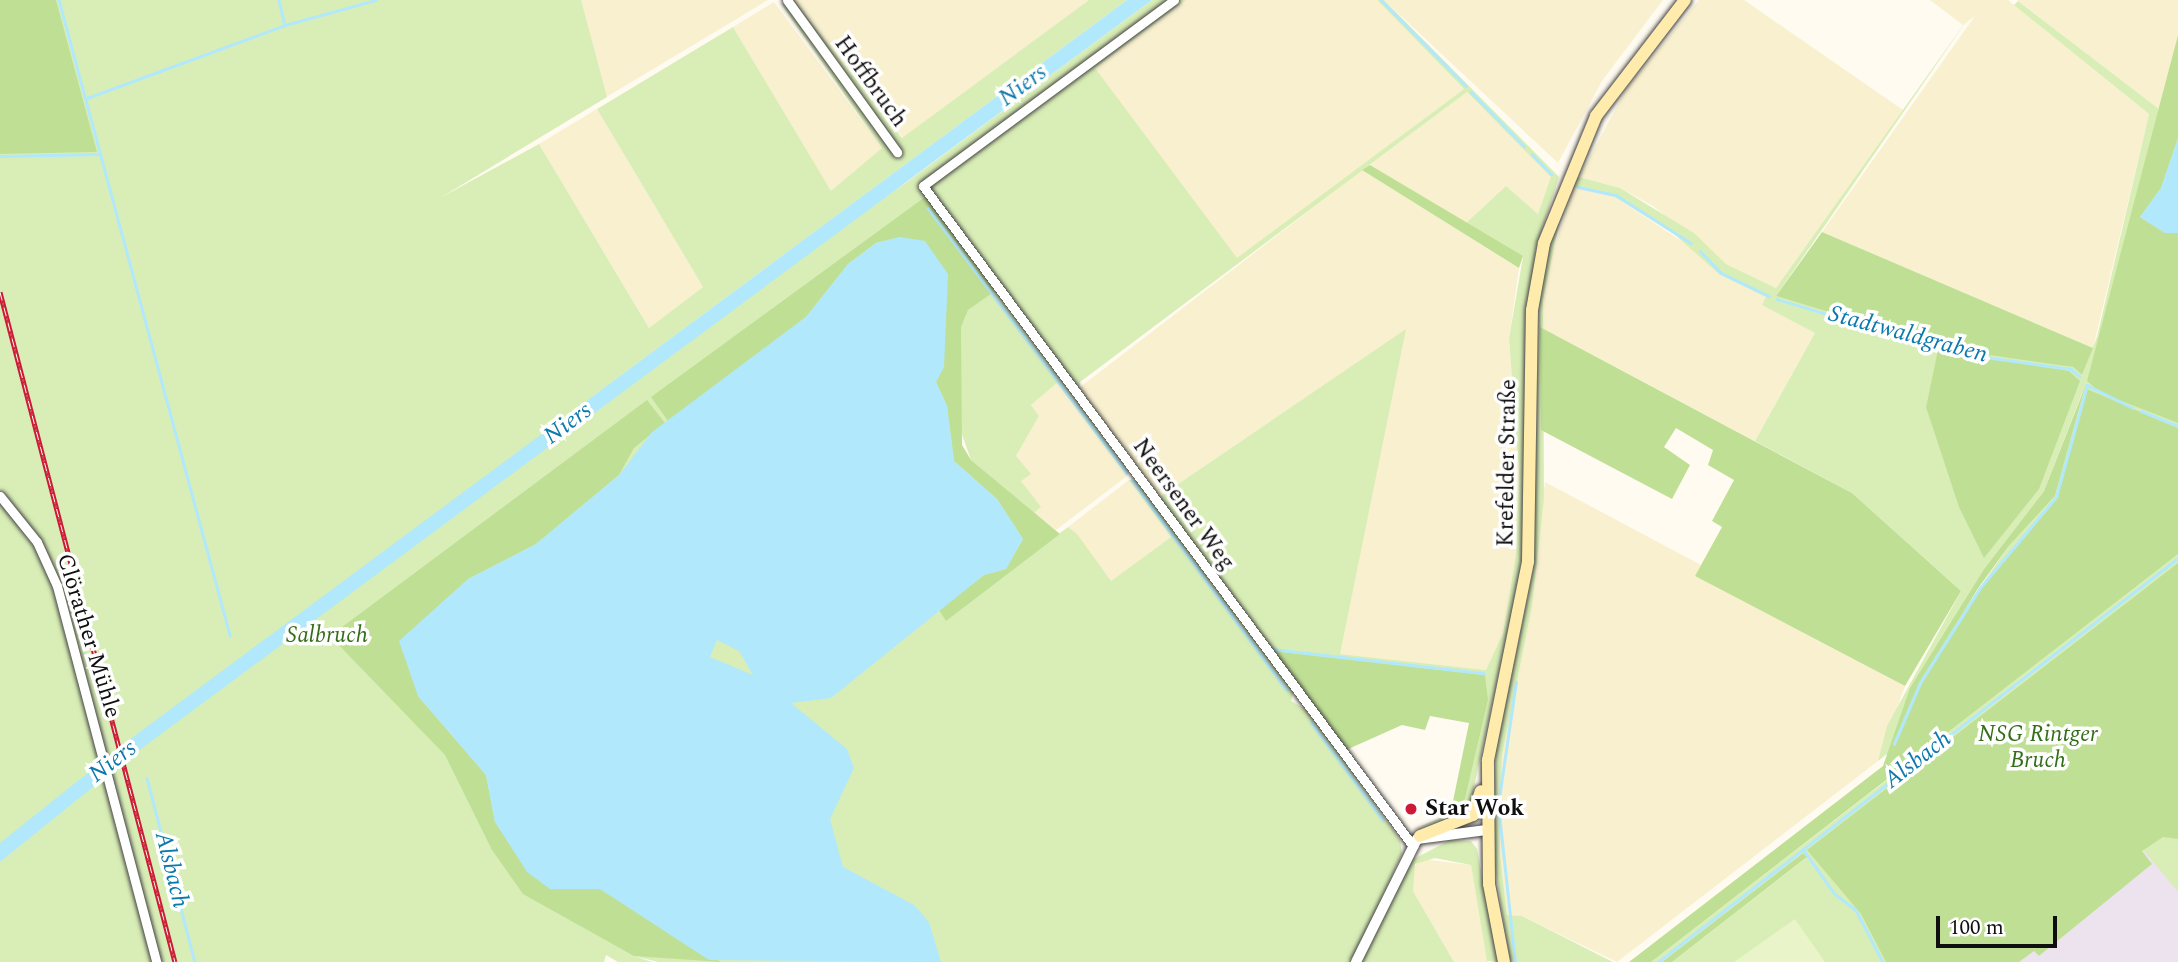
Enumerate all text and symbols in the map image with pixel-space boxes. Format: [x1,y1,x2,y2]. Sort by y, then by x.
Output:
street label: Hoffbruch [828,31,912,133]
water label: Niers [993,59,1053,113]
water label: Stadtwaldgraben [1825,300,1991,370]
street label: Krefelder Straße [1493,379,1523,547]
water label: Niers [538,397,598,451]
street label: Neersener Weg [1126,434,1240,576]
street label: Clörather Mühle [50,551,126,721]
park label: Salbruch [286,622,368,650]
park label: NSG Rintger Bruch [1978,721,2098,775]
water label: Alsbach [1879,725,1957,795]
water label: Niers [83,734,143,790]
place label: Star Wok [1425,795,1524,823]
marker: Star Wok [1403,801,1419,817]
water label: Alsbach [148,829,194,911]
scale bar [1940,902,2061,946]
text: 100 m [1949,912,2004,944]

